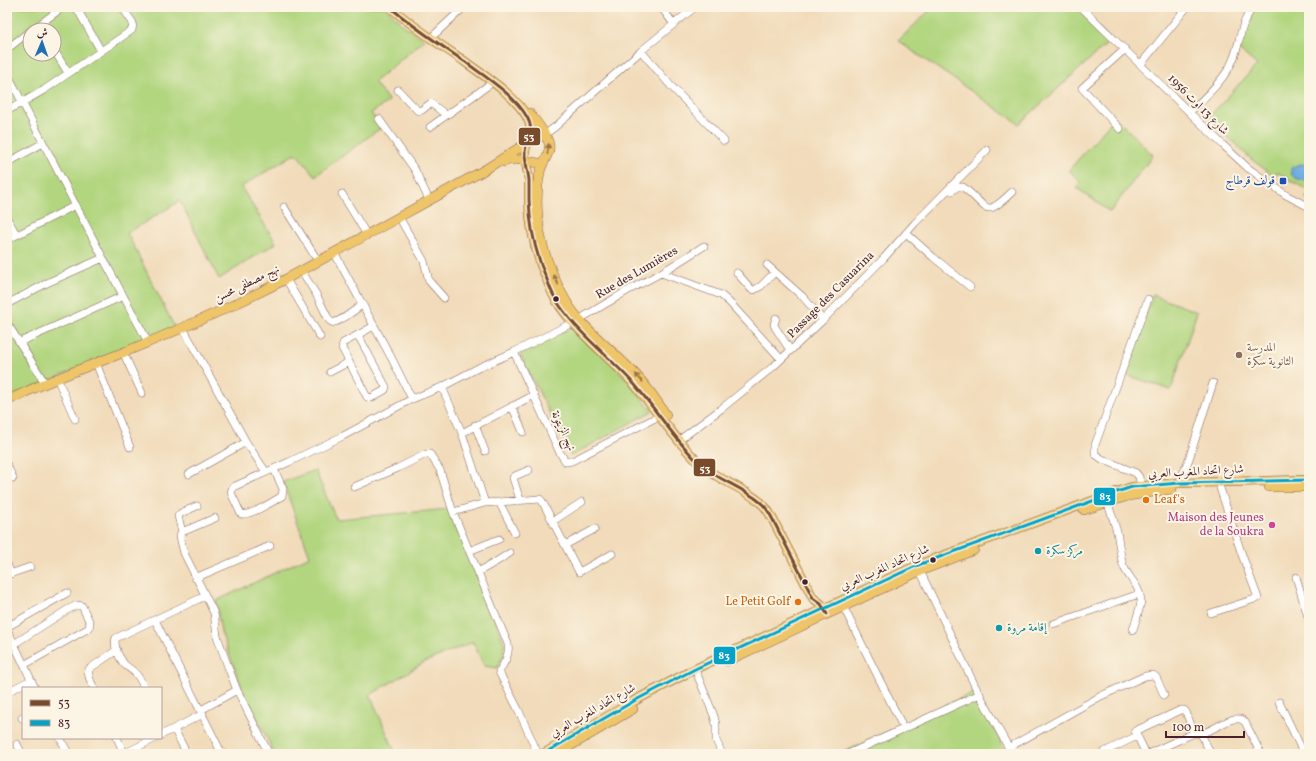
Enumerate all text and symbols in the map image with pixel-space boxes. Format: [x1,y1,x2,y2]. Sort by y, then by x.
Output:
north arrow [22,22,62,62]
text: ش [37,26,48,41]
street label: شارع 13 اوت 1956 [1163,71,1232,140]
line badge: 53 [518,127,541,146]
text: 53 [524,130,535,145]
one-way arrow [544,143,551,155]
place label: قولف قرطاج [1226,173,1275,191]
marker: قولف قرطاج [1278,176,1288,186]
street label: Rue des Lumières [593,243,681,303]
street label: Passage des Casuarina [784,248,878,342]
street label: نهج مصطفى محسن [212,261,283,309]
one-way arrow [553,274,559,285]
unlabelled marker [551,294,561,304]
place label: المدرسة الثانوية سكرة [1247,340,1294,370]
marker: المدرسة الثانوية سكرة [1234,350,1244,360]
one-way arrow [635,374,644,383]
street label: نهج الزيتونة [545,408,579,455]
line badge: 53 [693,458,716,477]
street label: شارع اتحاد المغرب العربي [1148,461,1245,484]
text: 53 [700,462,711,477]
line badge: 83 [1093,487,1116,506]
text: 83 [1099,490,1111,505]
place label: Leaf's [1154,492,1185,508]
marker: Leaf's [1141,495,1151,505]
place label: Maison des Jeunes de la Soukra [1168,510,1264,540]
marker: Maison des Jeunes de la Soukra [1267,520,1277,530]
street label: شارع اتحاد المغرب العربي [838,541,933,597]
place label: مركز سكرة [1046,543,1083,559]
marker: مركز سكرة [1033,546,1043,556]
unlabelled marker [928,555,938,565]
unlabelled marker [800,577,810,587]
place label: Le Petit Golf [726,594,792,610]
marker: Le Petit Golf [793,597,803,607]
place label: إقامة مروة [1007,620,1048,636]
marker: إقامة مروة [994,623,1004,633]
line badge: 83 [713,646,736,665]
text: 83 [718,649,730,664]
street label: شارع اتحاد المغرب العربي [547,680,640,744]
legend [22,687,162,739]
text: 53 [58,696,70,712]
scale bar [1166,713,1244,739]
text: 83 [58,716,70,732]
text: 100 m [1172,720,1205,736]

